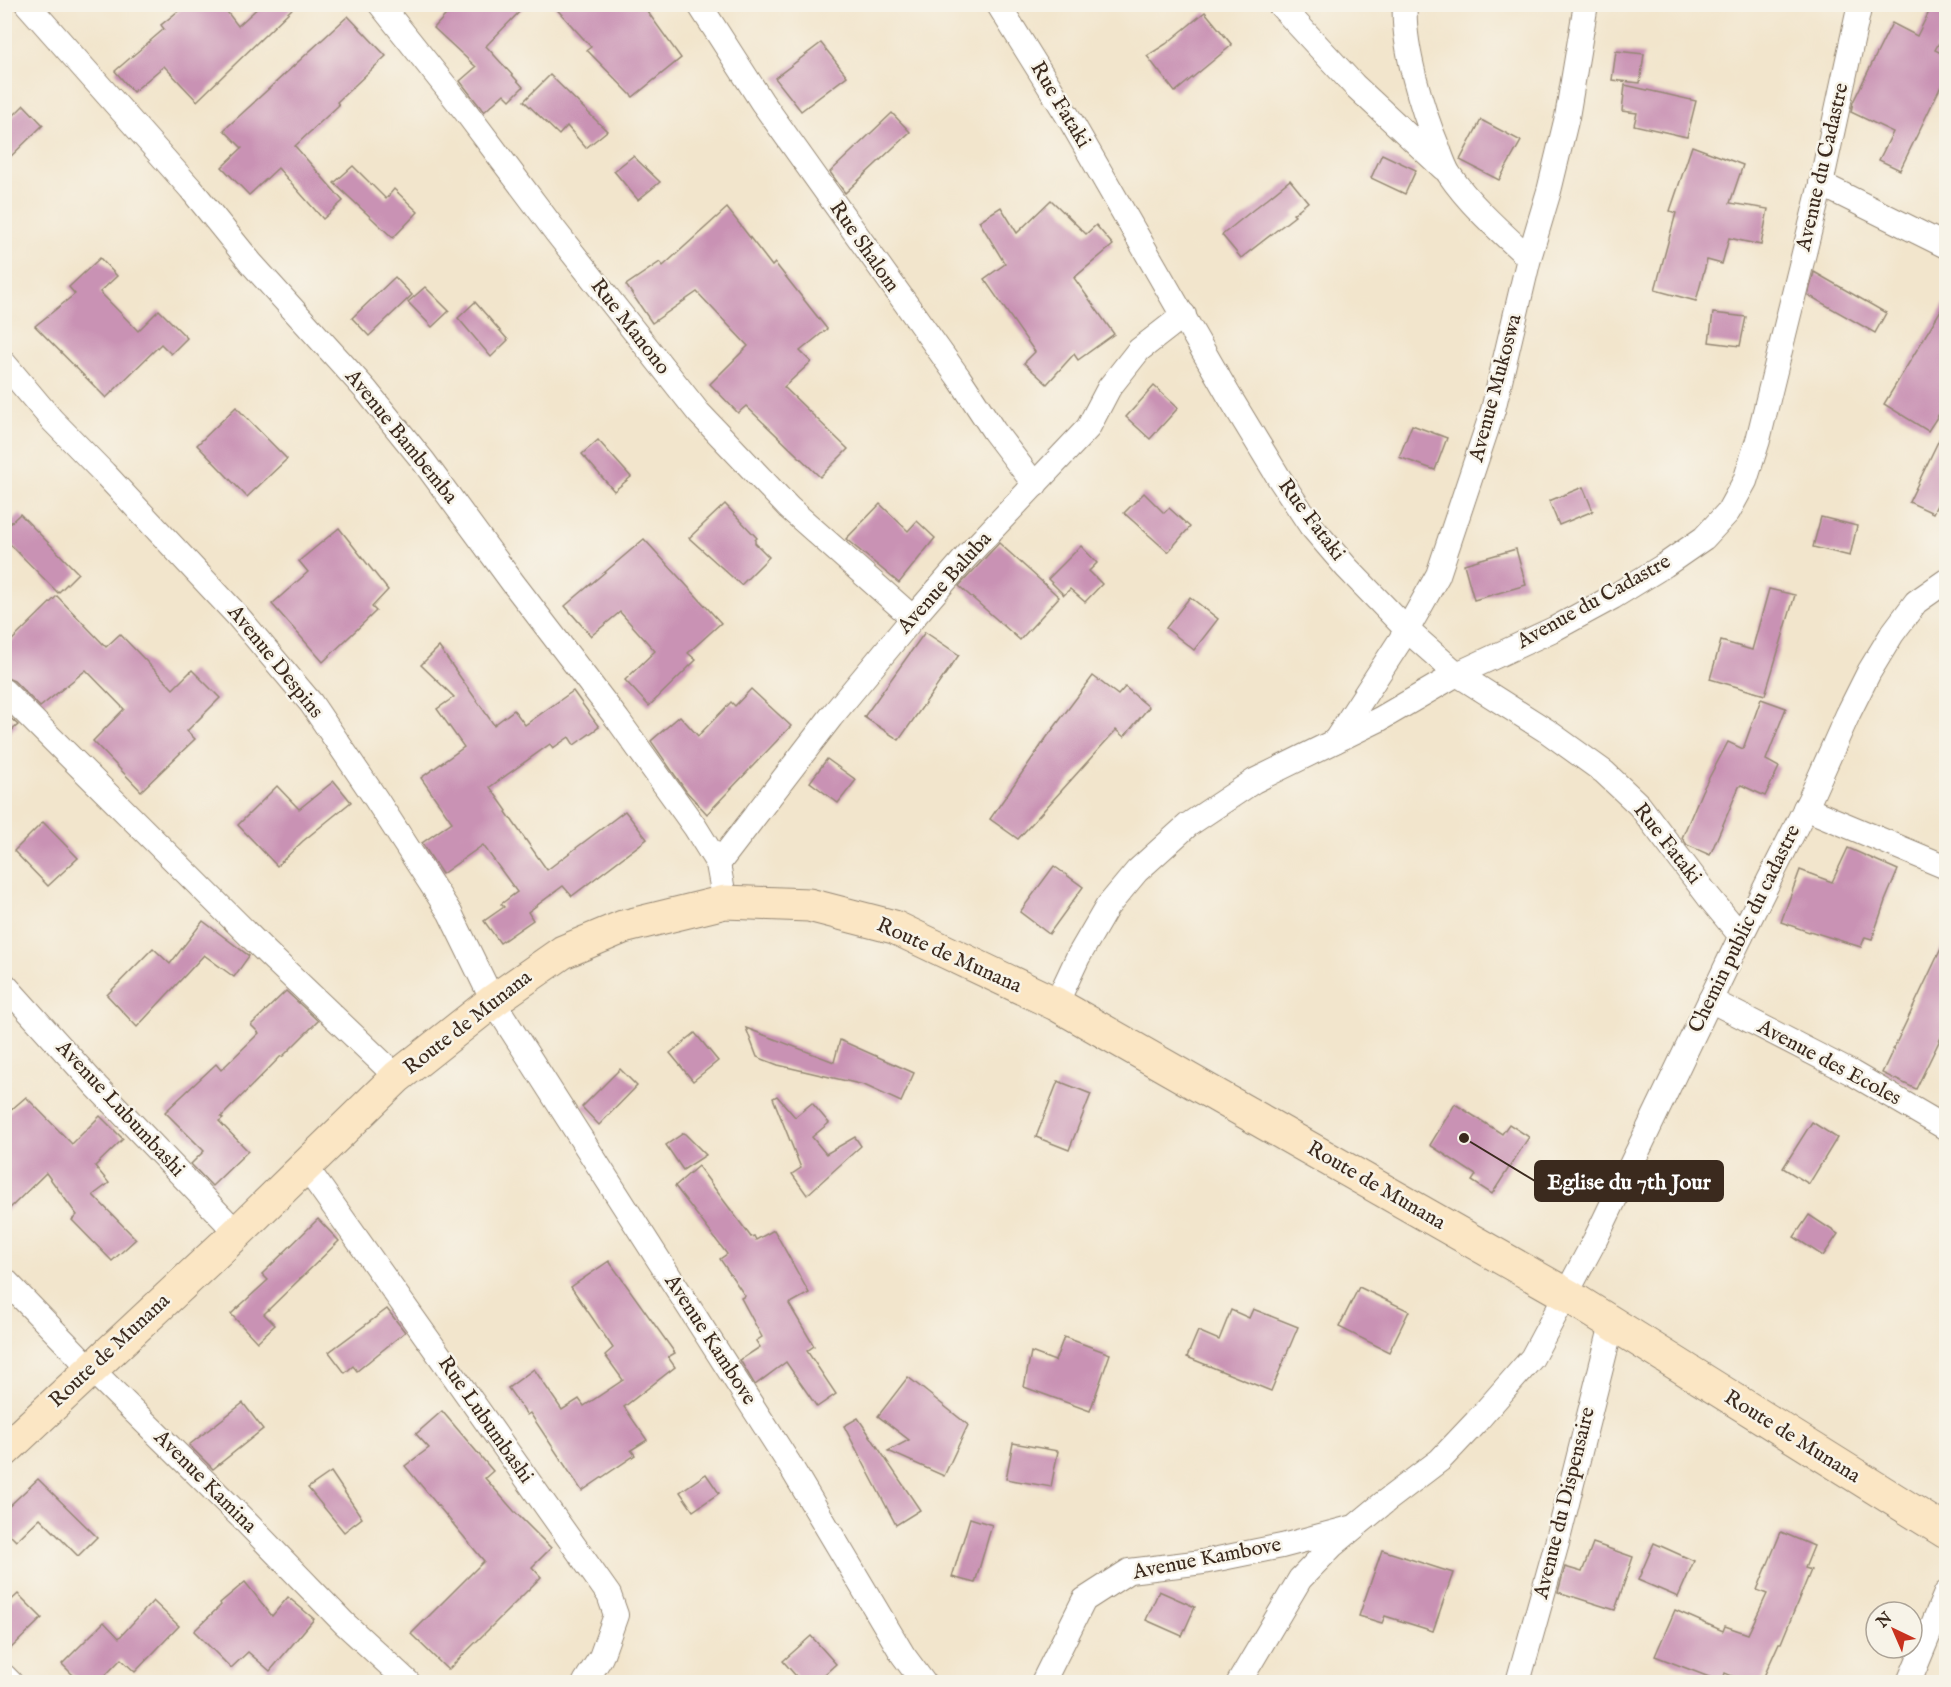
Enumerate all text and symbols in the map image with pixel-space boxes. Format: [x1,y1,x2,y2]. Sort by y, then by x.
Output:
street label: Rue Fataki [1024,57,1096,153]
street label: Avenue du Cadastre [1790,80,1856,255]
street label: Rue Shalom [823,196,905,298]
street label: Rue Manono [584,273,676,381]
street label: Avenue Mukoswa [1463,310,1529,466]
street label: Avenue Bambemba [338,364,464,510]
street label: Rue Fataki [1271,473,1351,567]
street label: Avenue Baluba [891,526,999,641]
street label: Avenue du Cadastre [1511,548,1676,656]
street label: Avenue Despins [220,599,329,724]
street label: Rue Fataki [1627,798,1707,890]
street label: Chemin public du cadastre [1683,820,1807,1038]
street label: Route de Munana [872,912,1026,1000]
street label: Route de Munana [398,964,538,1082]
street label: Avenue des Ecoles [1752,1013,1906,1112]
street label: Avenue Lubumbashi [49,1034,190,1183]
street label: Route de Munana [1302,1135,1451,1237]
callout: Eglise du 7th Jour [1535,1161,1723,1201]
text: Eglise du 7th Jour [1547,1169,1712,1197]
street label: Avenue Kambove [657,1269,762,1411]
street label: Route de Munana [44,1287,177,1414]
street label: Rue Lubumbashi [431,1351,539,1489]
street label: Route de Munana [1719,1384,1866,1490]
street label: Avenue du Dispensaire [1528,1404,1602,1603]
street label: Avenue Kamina [147,1424,263,1540]
street label: Avenue Kambove [1130,1531,1284,1587]
north arrow [1864,1600,1924,1660]
text: N [1872,1609,1897,1633]

